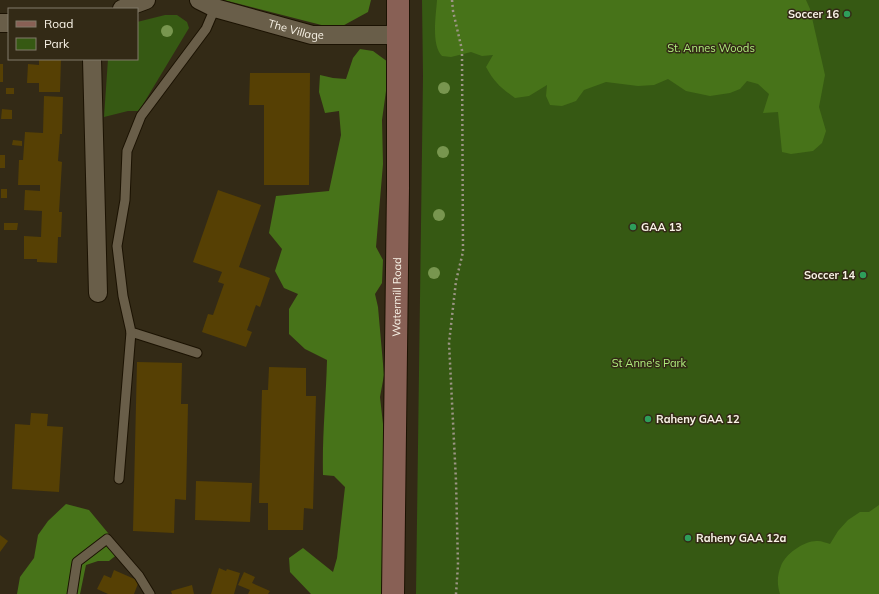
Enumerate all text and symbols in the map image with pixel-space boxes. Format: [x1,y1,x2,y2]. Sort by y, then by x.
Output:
place label: Soccer 16 [788,7,839,21]
legend [8,8,138,60]
marker: Soccer 16 [842,9,852,19]
text: Road [44,16,73,31]
street label: The Village [267,16,324,42]
text: Park [44,36,70,51]
park label: St. Annes Woods [667,41,755,55]
place label: GAA 13 [641,220,682,234]
marker: GAA 13 [628,222,638,232]
street label: Watermill Road [389,257,404,337]
place label: Soccer 14 [804,268,855,282]
marker: Soccer 14 [858,270,868,280]
park label: St Anne's Park [612,356,687,370]
place label: Raheny GAA 12 [656,412,740,426]
marker: Raheny GAA 12 [643,414,653,424]
place label: Raheny GAA 12a [696,531,787,545]
marker: Raheny GAA 12a [683,533,693,543]

